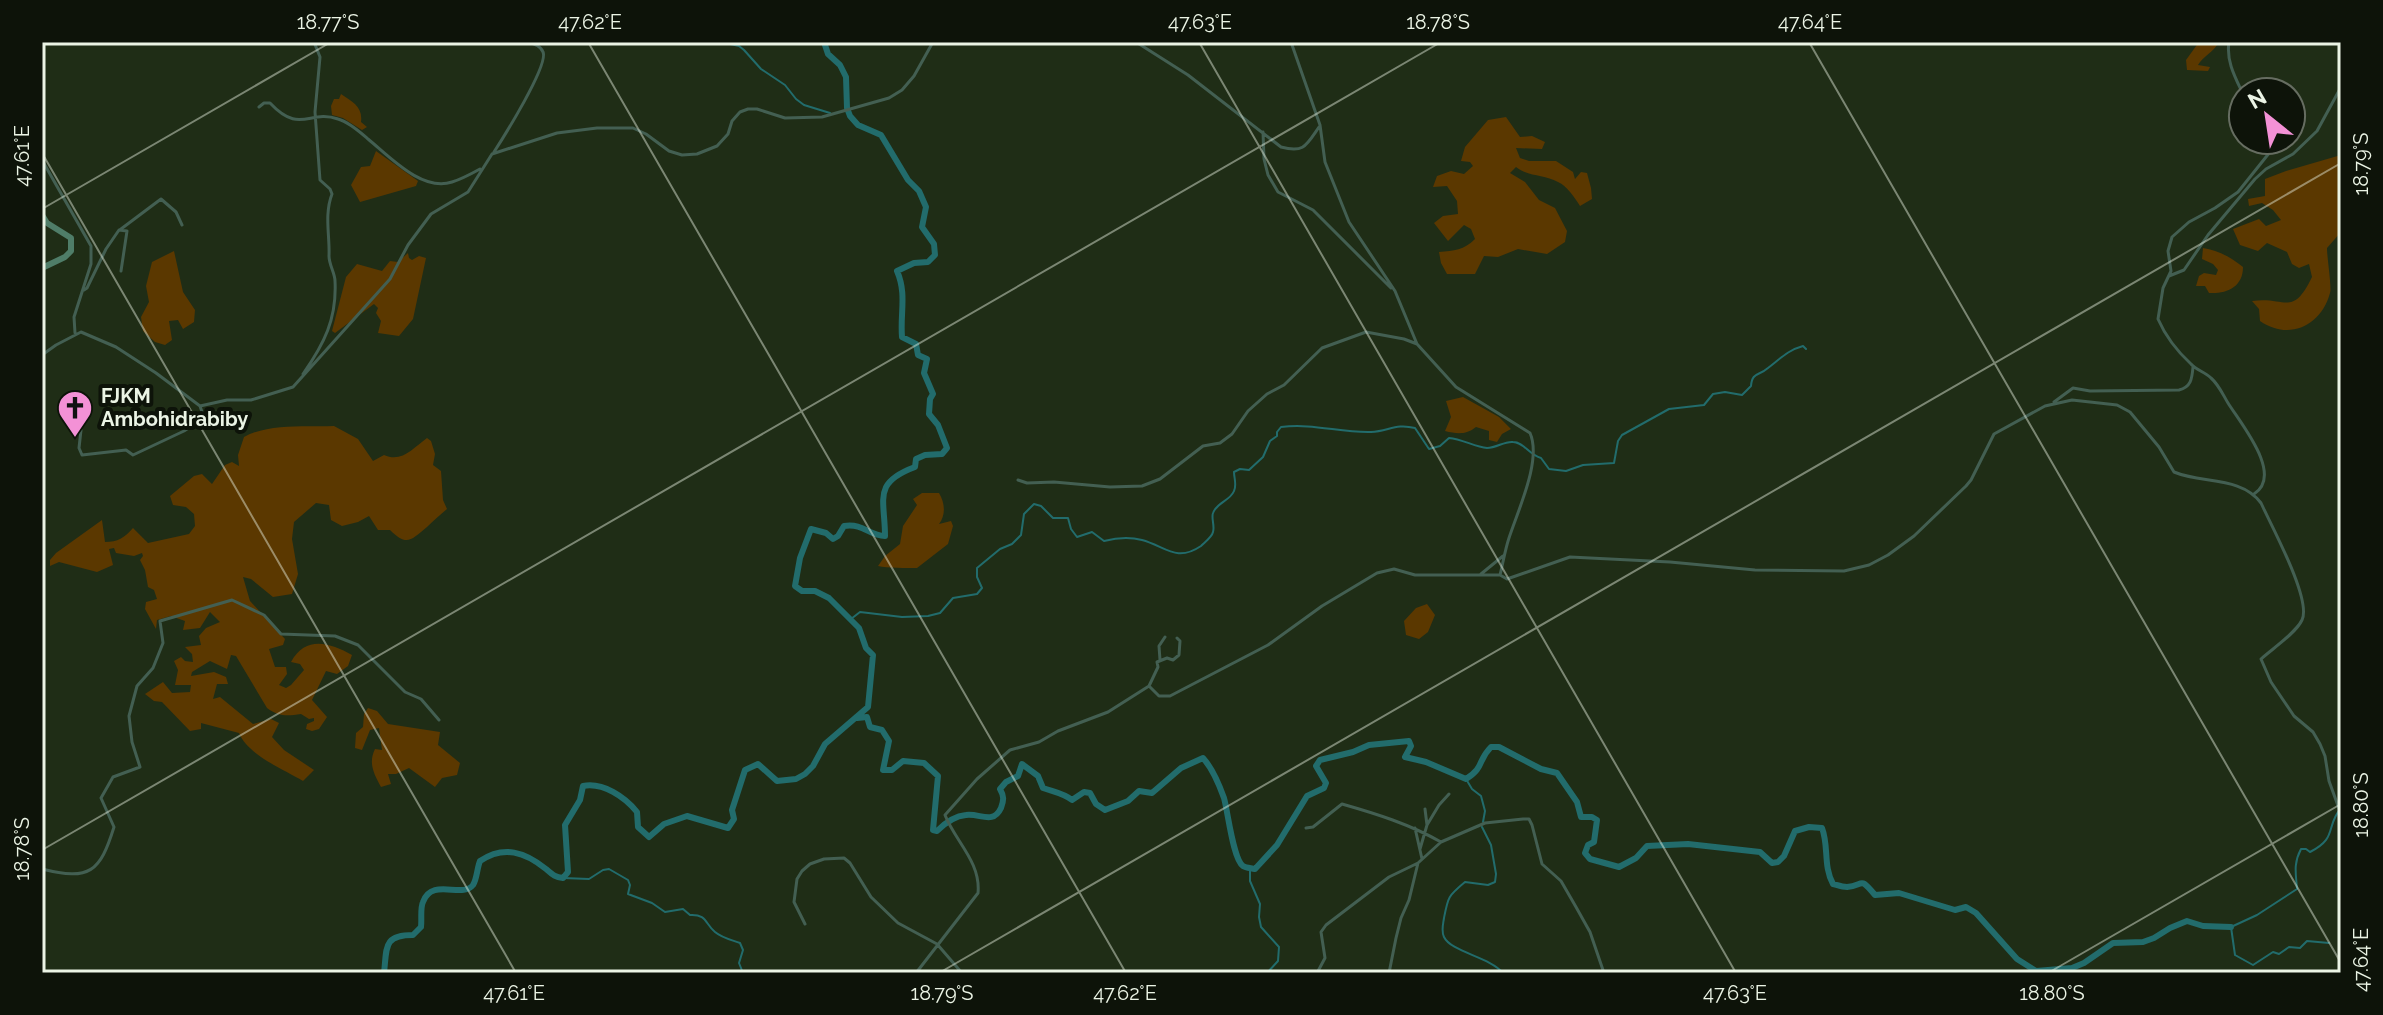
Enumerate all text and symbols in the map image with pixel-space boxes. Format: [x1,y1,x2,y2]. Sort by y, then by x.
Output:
text: 18.77°S [297,10,359,34]
text: 47.62°E [558,10,622,34]
text: 47.63°E [1168,10,1232,34]
text: 18.78°S [1406,10,1470,34]
text: 47.64°E [1778,10,1842,34]
north arrow [2227,76,2307,156]
text: N [2243,83,2271,114]
text: 47.61°E [10,125,34,187]
text: 18.79°S [2349,133,2373,195]
place label: FJKM Ambohidrabiby [101,384,248,431]
church icon: FJKM Ambohidrabiby [56,389,94,439]
text: 18.80°S [2349,772,2373,838]
text: 18.78°S [10,817,34,881]
text: 47.64°E [2349,928,2373,992]
text: 47.61°E [483,981,545,1005]
text: 18.79°S [911,981,973,1005]
text: 47.62°E [1093,981,1157,1005]
text: 47.63°E [1703,981,1767,1005]
text: 18.80°S [2019,981,2085,1005]

